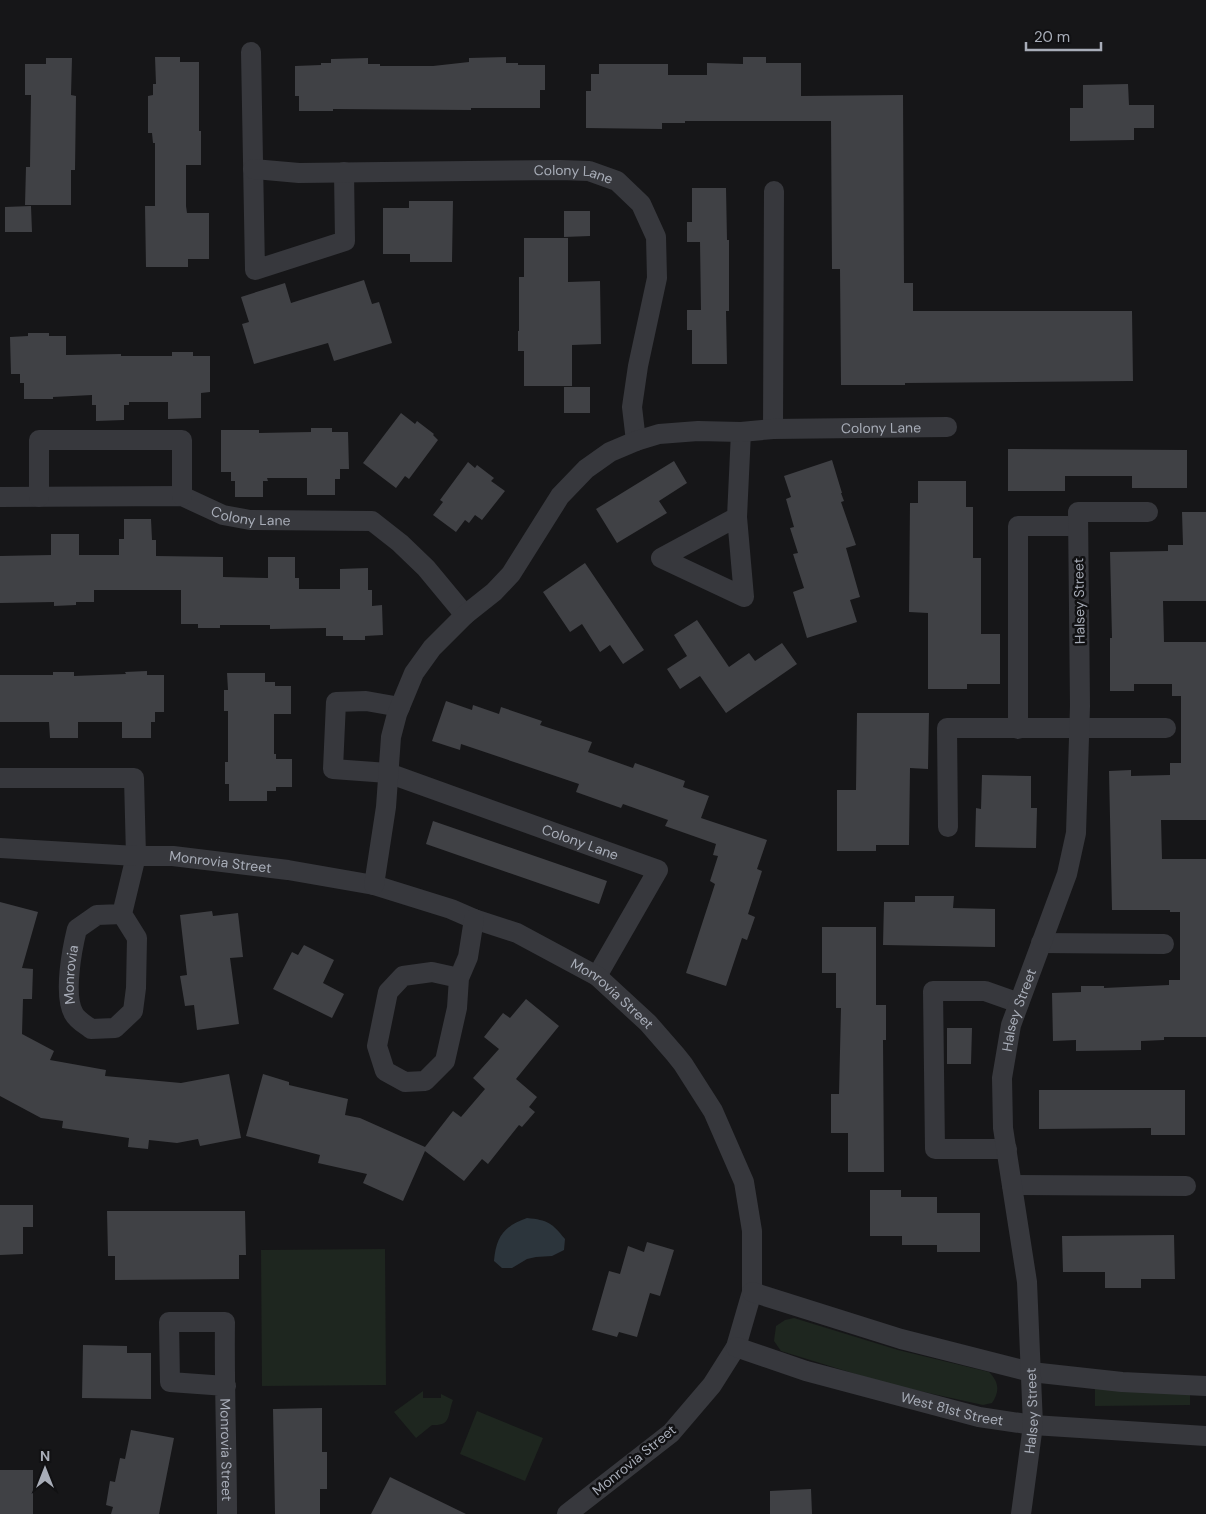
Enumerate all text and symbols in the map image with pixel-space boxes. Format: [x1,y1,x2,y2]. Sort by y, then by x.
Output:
scale bar [1026,20,1101,52]
text: 20 m [1034,27,1070,47]
street label: Colony Lane [534,161,615,188]
street label: Colony Lane [841,418,921,437]
street label: Colony Lane [208,502,291,529]
street label: Halsey Street [1069,558,1089,644]
street label: Colony Lane [539,820,621,864]
street label: Monrovia Street [168,847,273,877]
street label: Monrovia [60,944,82,1005]
street label: Monrovia Street [568,955,658,1033]
street label: Halsey Street [998,966,1040,1053]
street label: Halsey Street [1020,1367,1042,1455]
street label: West 81st Street [899,1388,1005,1429]
street label: Monrovia Street [216,1398,236,1501]
street label: Monrovia Street [588,1421,680,1499]
north arrow [20,1444,70,1494]
text: N [40,1447,50,1465]

